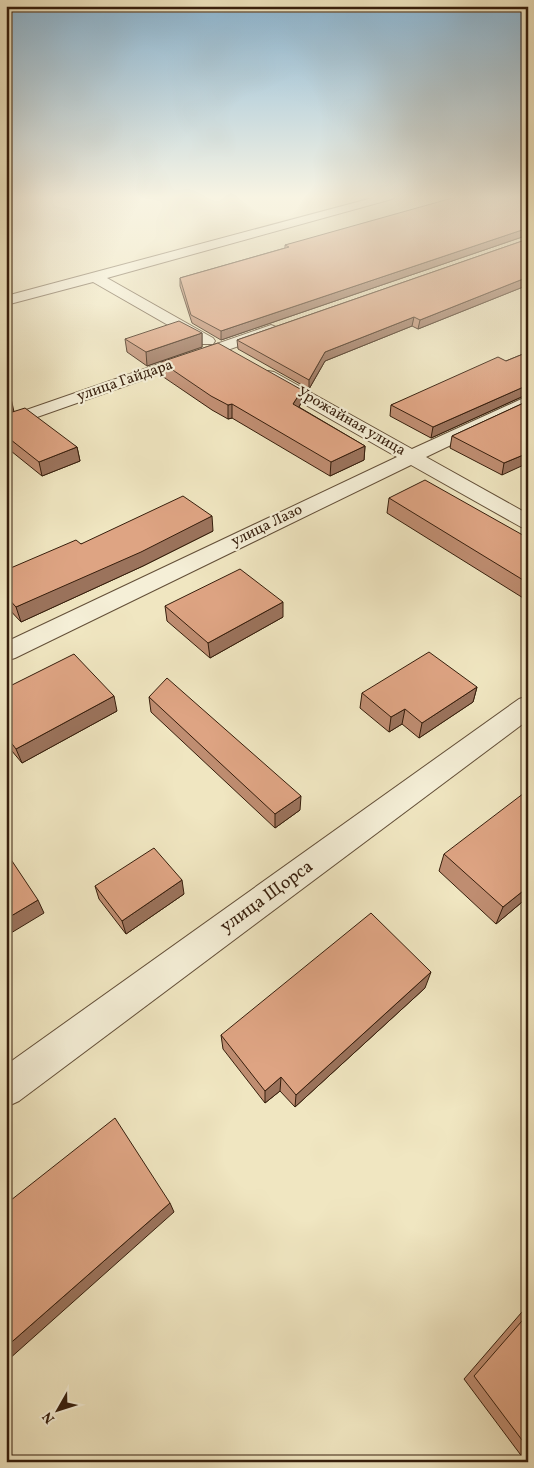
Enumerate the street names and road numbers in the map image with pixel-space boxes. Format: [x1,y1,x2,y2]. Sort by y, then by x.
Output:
street label: улица Гайдара [74,355,176,407]
street label: Урожайная улица [293,382,409,462]
street label: улица Лазо [228,500,306,552]
street label: улица Щорса [215,855,319,939]

